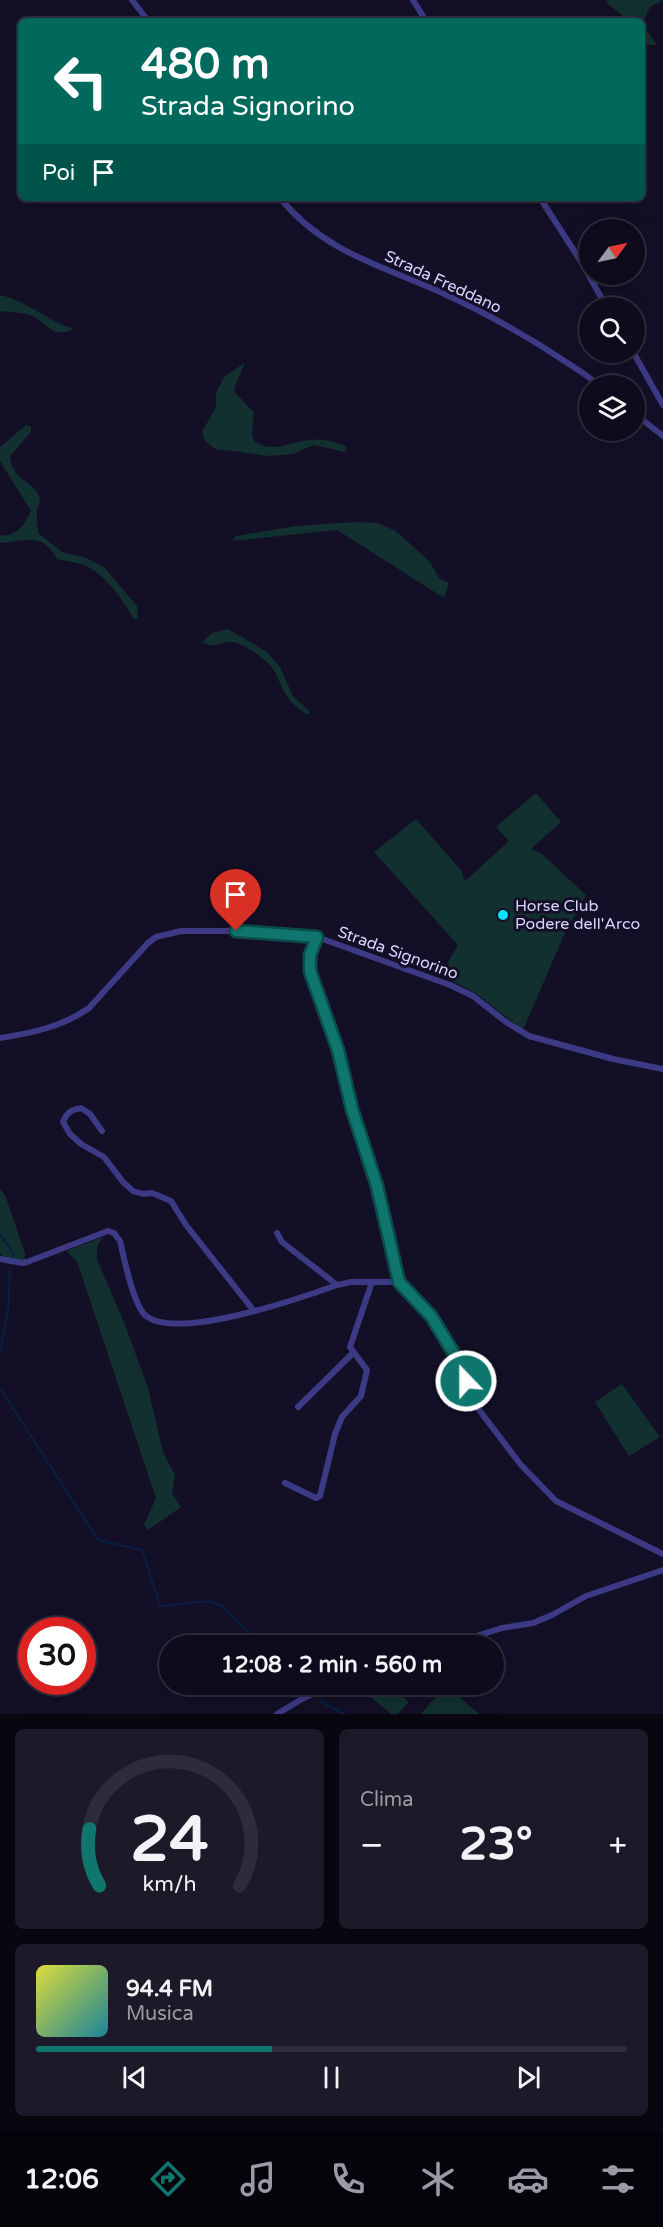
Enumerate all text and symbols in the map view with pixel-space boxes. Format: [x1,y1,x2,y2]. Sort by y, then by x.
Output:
text: 480 m [141,39,270,90]
icon: left [42,42,120,120]
text: Strada Signorino [141,90,355,123]
icon: arrive [87,156,120,189]
text: Poi [42,160,75,186]
north arrow [579,219,645,285]
map controls [579,219,645,441]
street label: Strada Freddano [381,246,505,318]
button: search [579,297,645,363]
button: layers [579,375,645,441]
pin [210,869,261,931]
icon: arrive [219,878,252,911]
place label: Horse Club Podere dell'Arco [515,896,640,934]
marker: Horse Club Podere dell'Arco [496,908,510,922]
street label: Strada Signorino [335,922,461,984]
position arrow [434,1349,498,1413]
speed limit sign: 30 [18,1617,96,1695]
text: 12:08 · 2 min · 560 m [221,1652,442,1678]
text: Clima [360,1788,413,1812]
text: 24 [130,1803,209,1878]
text: 23° [459,1818,533,1872]
text: − [360,1826,384,1865]
text: + [608,1826,627,1865]
text: km/h [143,1871,196,1897]
text: 94.4 FM [126,1976,213,2002]
text: Musica [126,2002,194,2026]
icon: previous [118,2061,151,2094]
icon: pause [315,2061,348,2094]
icon: next [512,2061,545,2094]
icon: directions [147,2158,189,2200]
icon: music [237,2158,279,2200]
icon: phone [327,2158,369,2200]
icon: climate [417,2158,459,2200]
icon: car [507,2158,549,2200]
icon: filters [597,2158,639,2200]
text: 12:06 [24,2163,99,2196]

